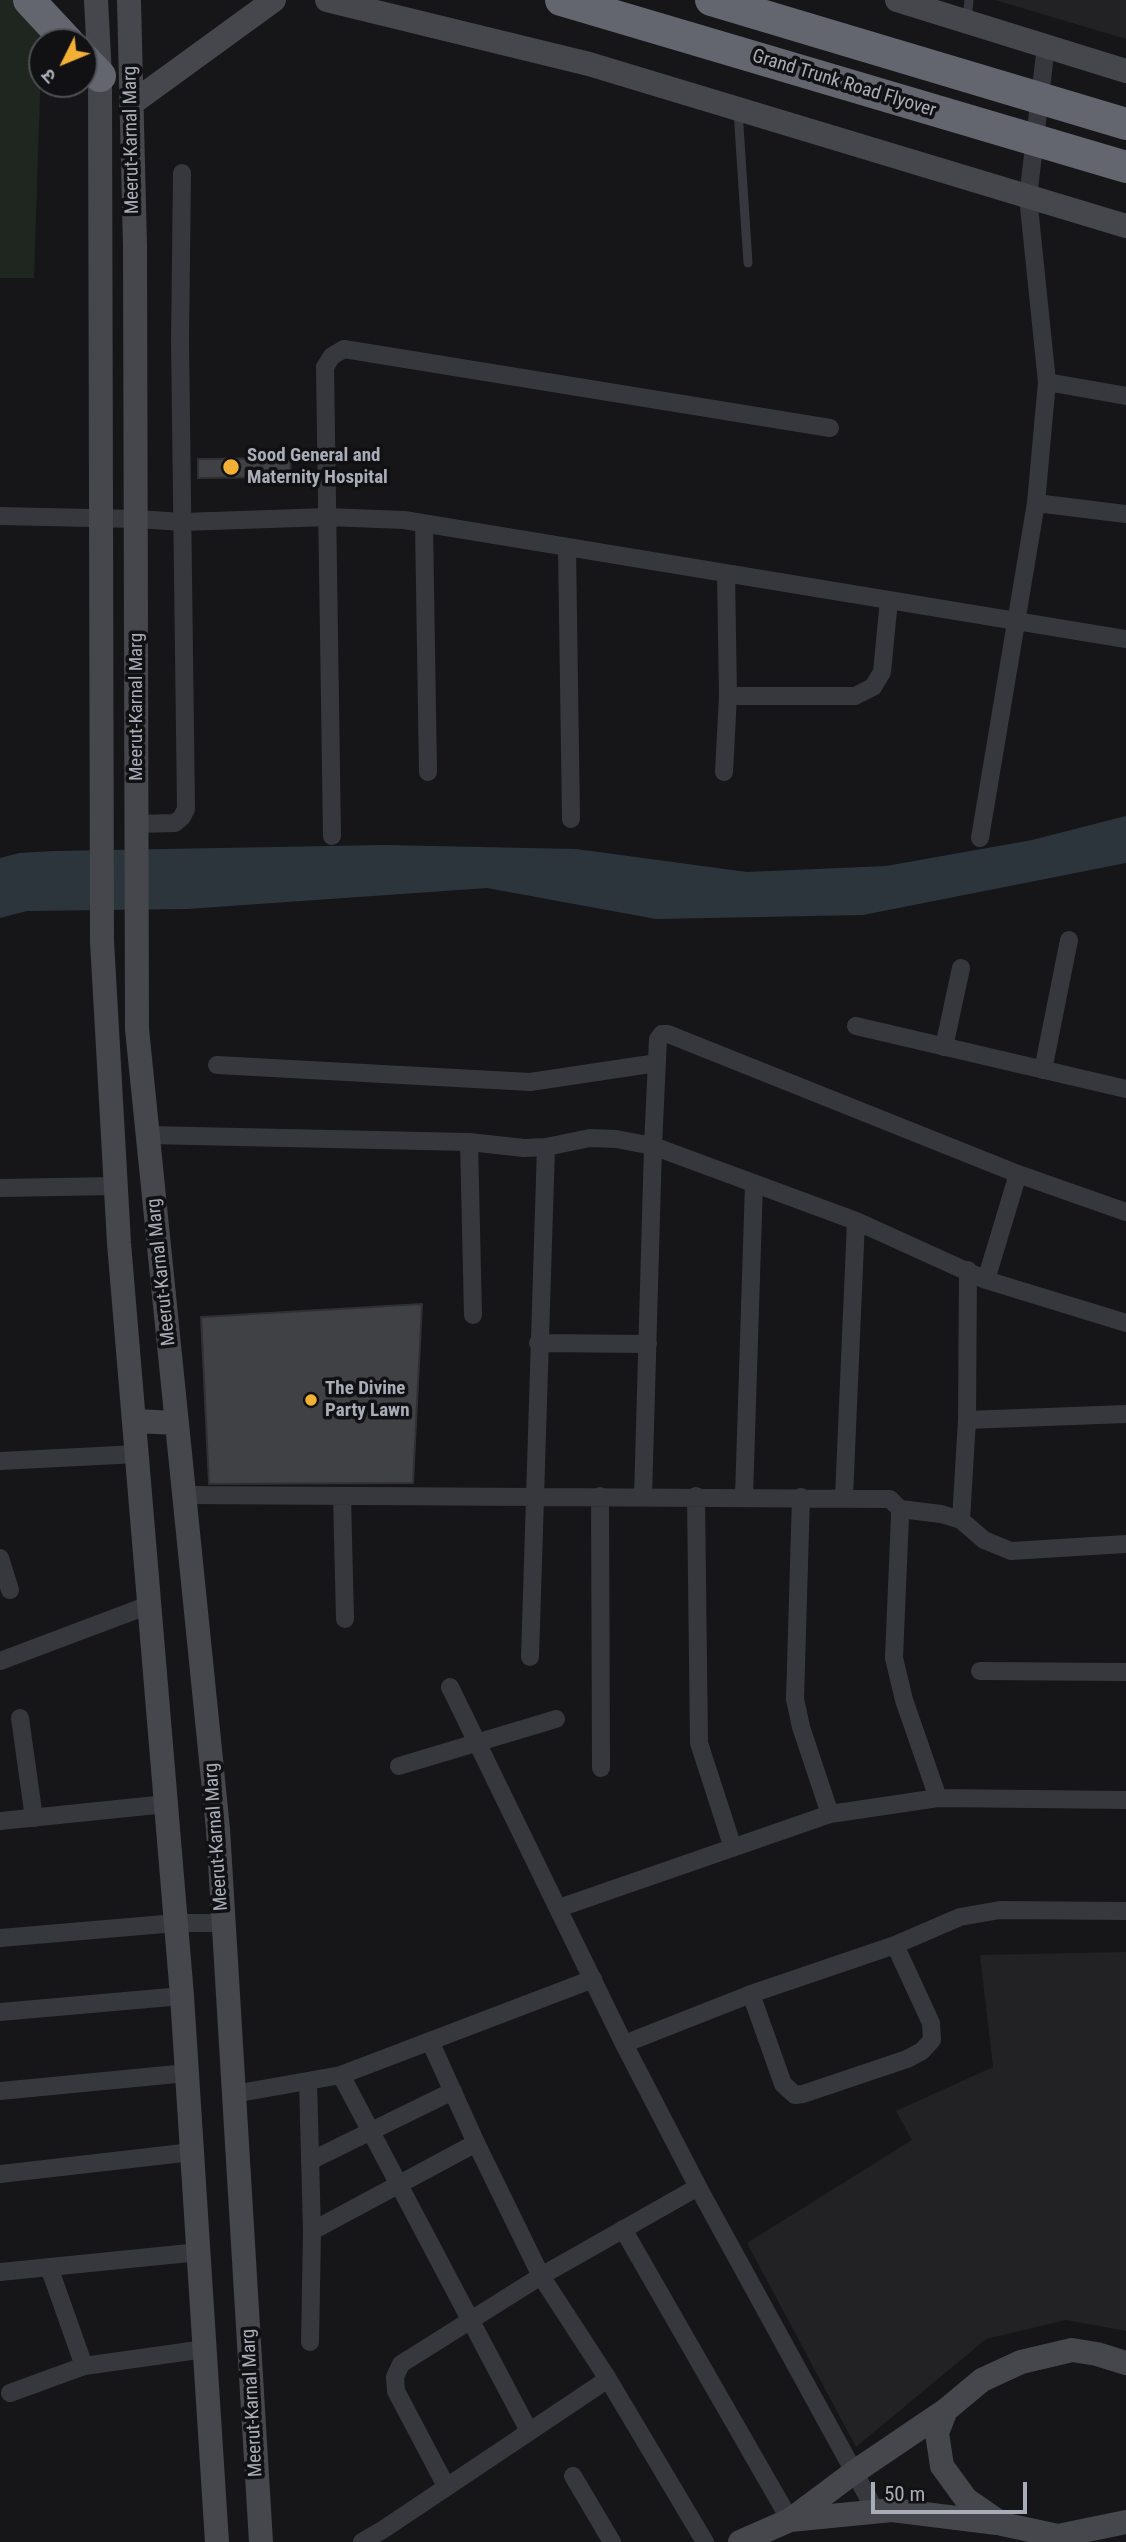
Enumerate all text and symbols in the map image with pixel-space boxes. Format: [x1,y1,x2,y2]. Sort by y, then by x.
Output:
north arrow [28,28,98,98]
street label: Grand Trunk Road Flyover [749,45,939,123]
text: उ [37,64,61,88]
street label: Meerut-Karnal Marg [119,66,145,214]
place label: Sood General and Maternity Hospital [247,445,388,489]
marker: Sood General and Maternity Hospital [221,457,241,477]
street label: Meerut-Karnal Marg [126,633,148,781]
street label: Meerut-Karnal Marg [143,1197,181,1347]
place label: The Divine Party Lawn [325,1378,409,1422]
marker: The Divine Party Lawn [303,1392,319,1408]
street label: Meerut-Karnal Marg [200,1762,234,1912]
street label: Meerut-Karnal Marg [238,2328,268,2478]
scale bar [874,2468,1030,2512]
text: 50 m [884,2482,925,2506]

